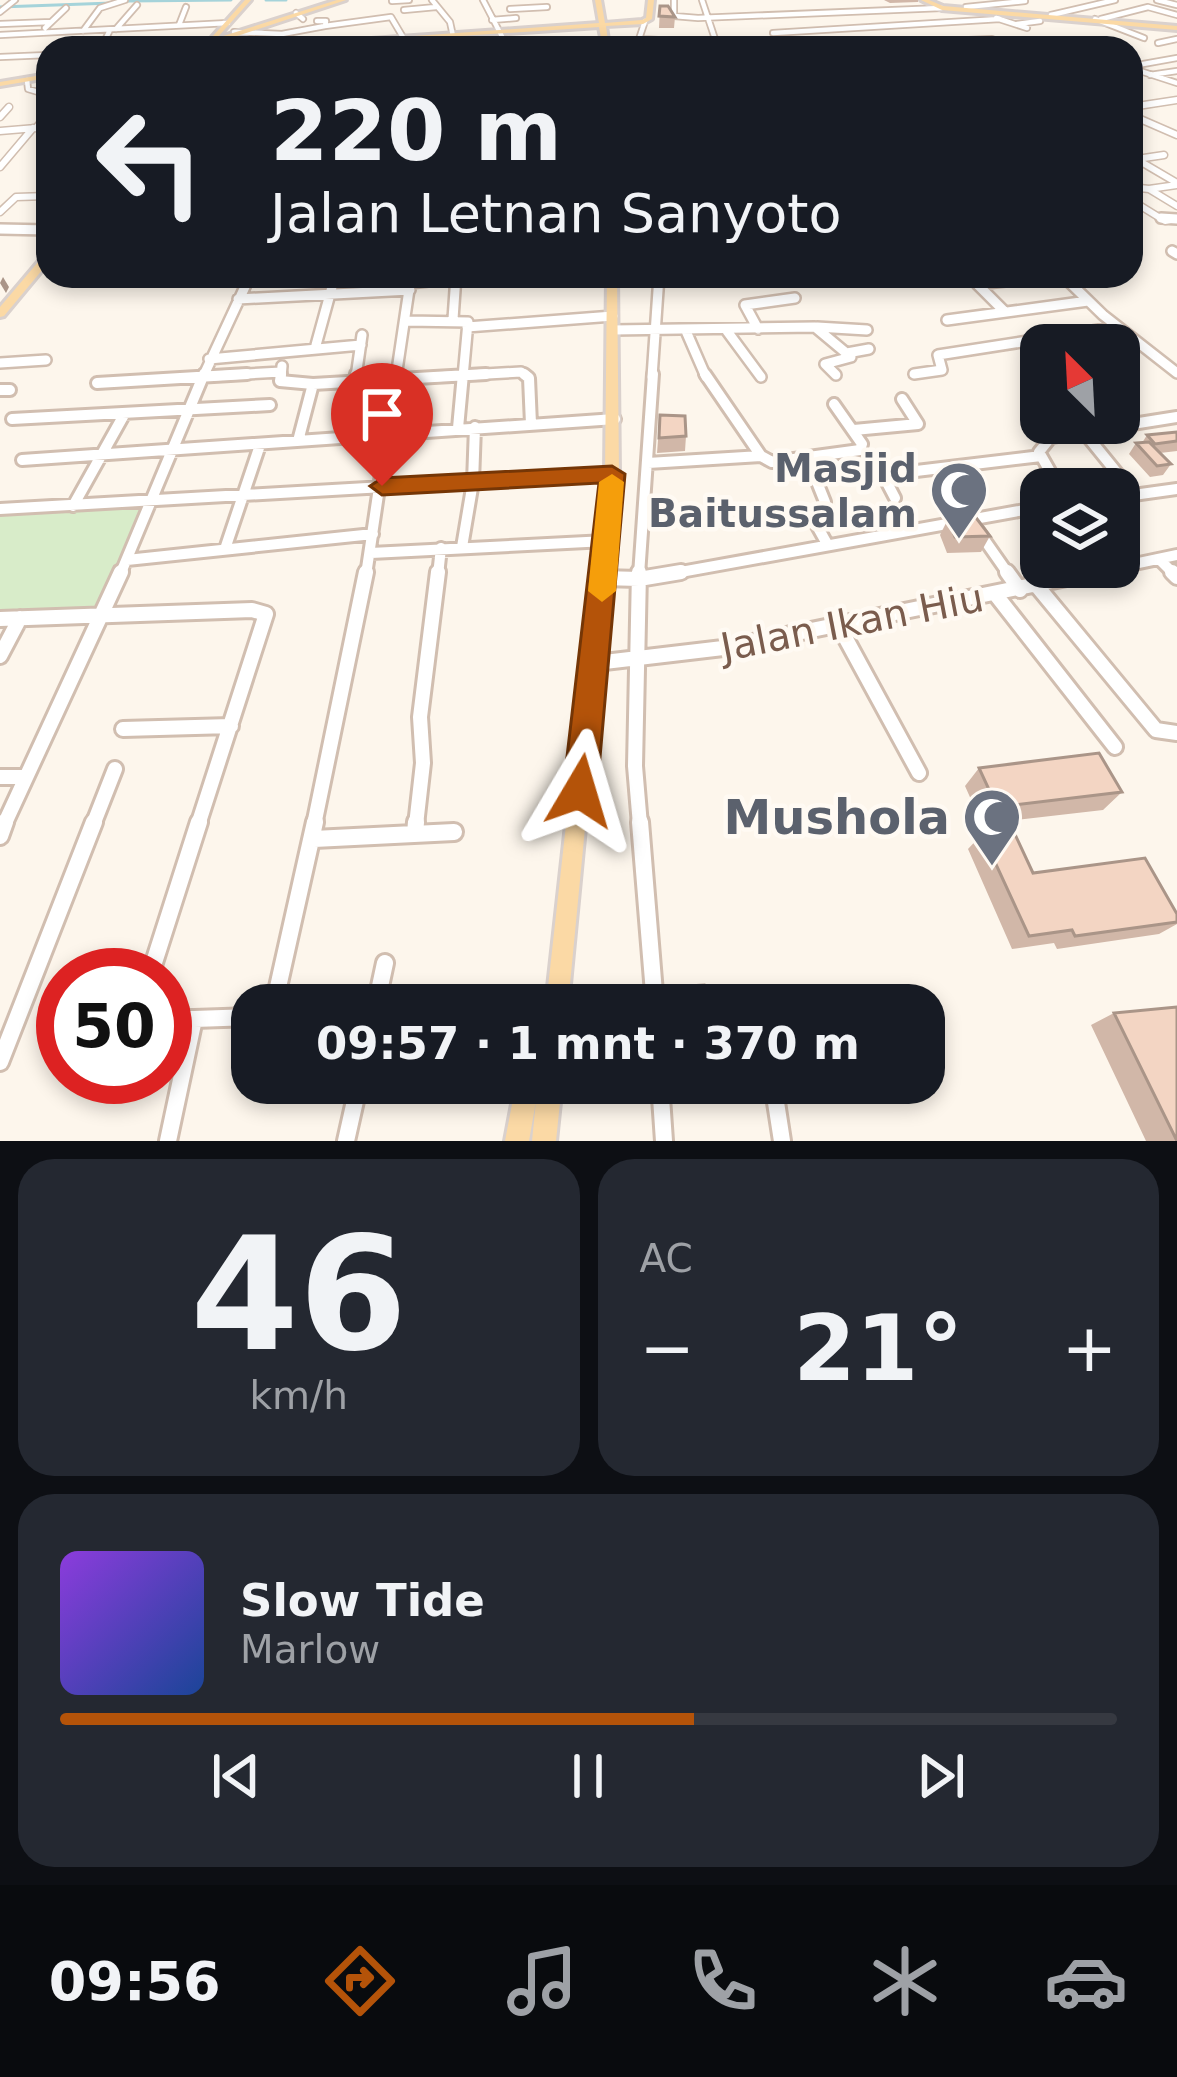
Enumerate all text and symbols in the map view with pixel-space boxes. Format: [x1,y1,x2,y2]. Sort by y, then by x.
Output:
text: 220 m [270,82,562,180]
icon: left [72,84,228,240]
text: Jalan Letnan Sanyoto [270,182,842,245]
north arrow [1020,324,1140,444]
map controls [1020,324,1140,588]
pin [331,363,433,486]
icon: arrive [349,381,415,447]
place label: Masjid Baitussalam [648,446,917,536]
mosque icon: Masjid Baitussalam [928,459,990,541]
button: layers [1020,468,1140,588]
street label: Jalan Ikan Hiu [714,575,987,671]
position arrow [517,728,643,854]
mosque icon: Mushola [961,786,1023,868]
place label: Mushola [724,789,950,845]
speed limit sign: 50 [36,948,192,1104]
text: 09:57 · 1 mnt · 370 m [316,1017,860,1070]
text: 46 [190,1204,407,1386]
text: AC [640,1236,693,1281]
text: 21° [793,1296,963,1401]
text: − [640,1310,695,1387]
text: + [1062,1310,1117,1387]
text: km/h [250,1373,348,1418]
text: Slow Tide [240,1574,485,1627]
text: Marlow [240,1627,380,1672]
icon: previous [203,1743,269,1809]
icon: pause [555,1743,621,1809]
icon: next [908,1743,974,1809]
icon: directions [318,1939,402,2023]
icon: music [500,1939,584,2023]
icon: phone [681,1939,765,2023]
icon: climate [863,1939,947,2023]
icon: car [1044,1939,1128,2023]
text: 09:56 [49,1950,221,2013]

